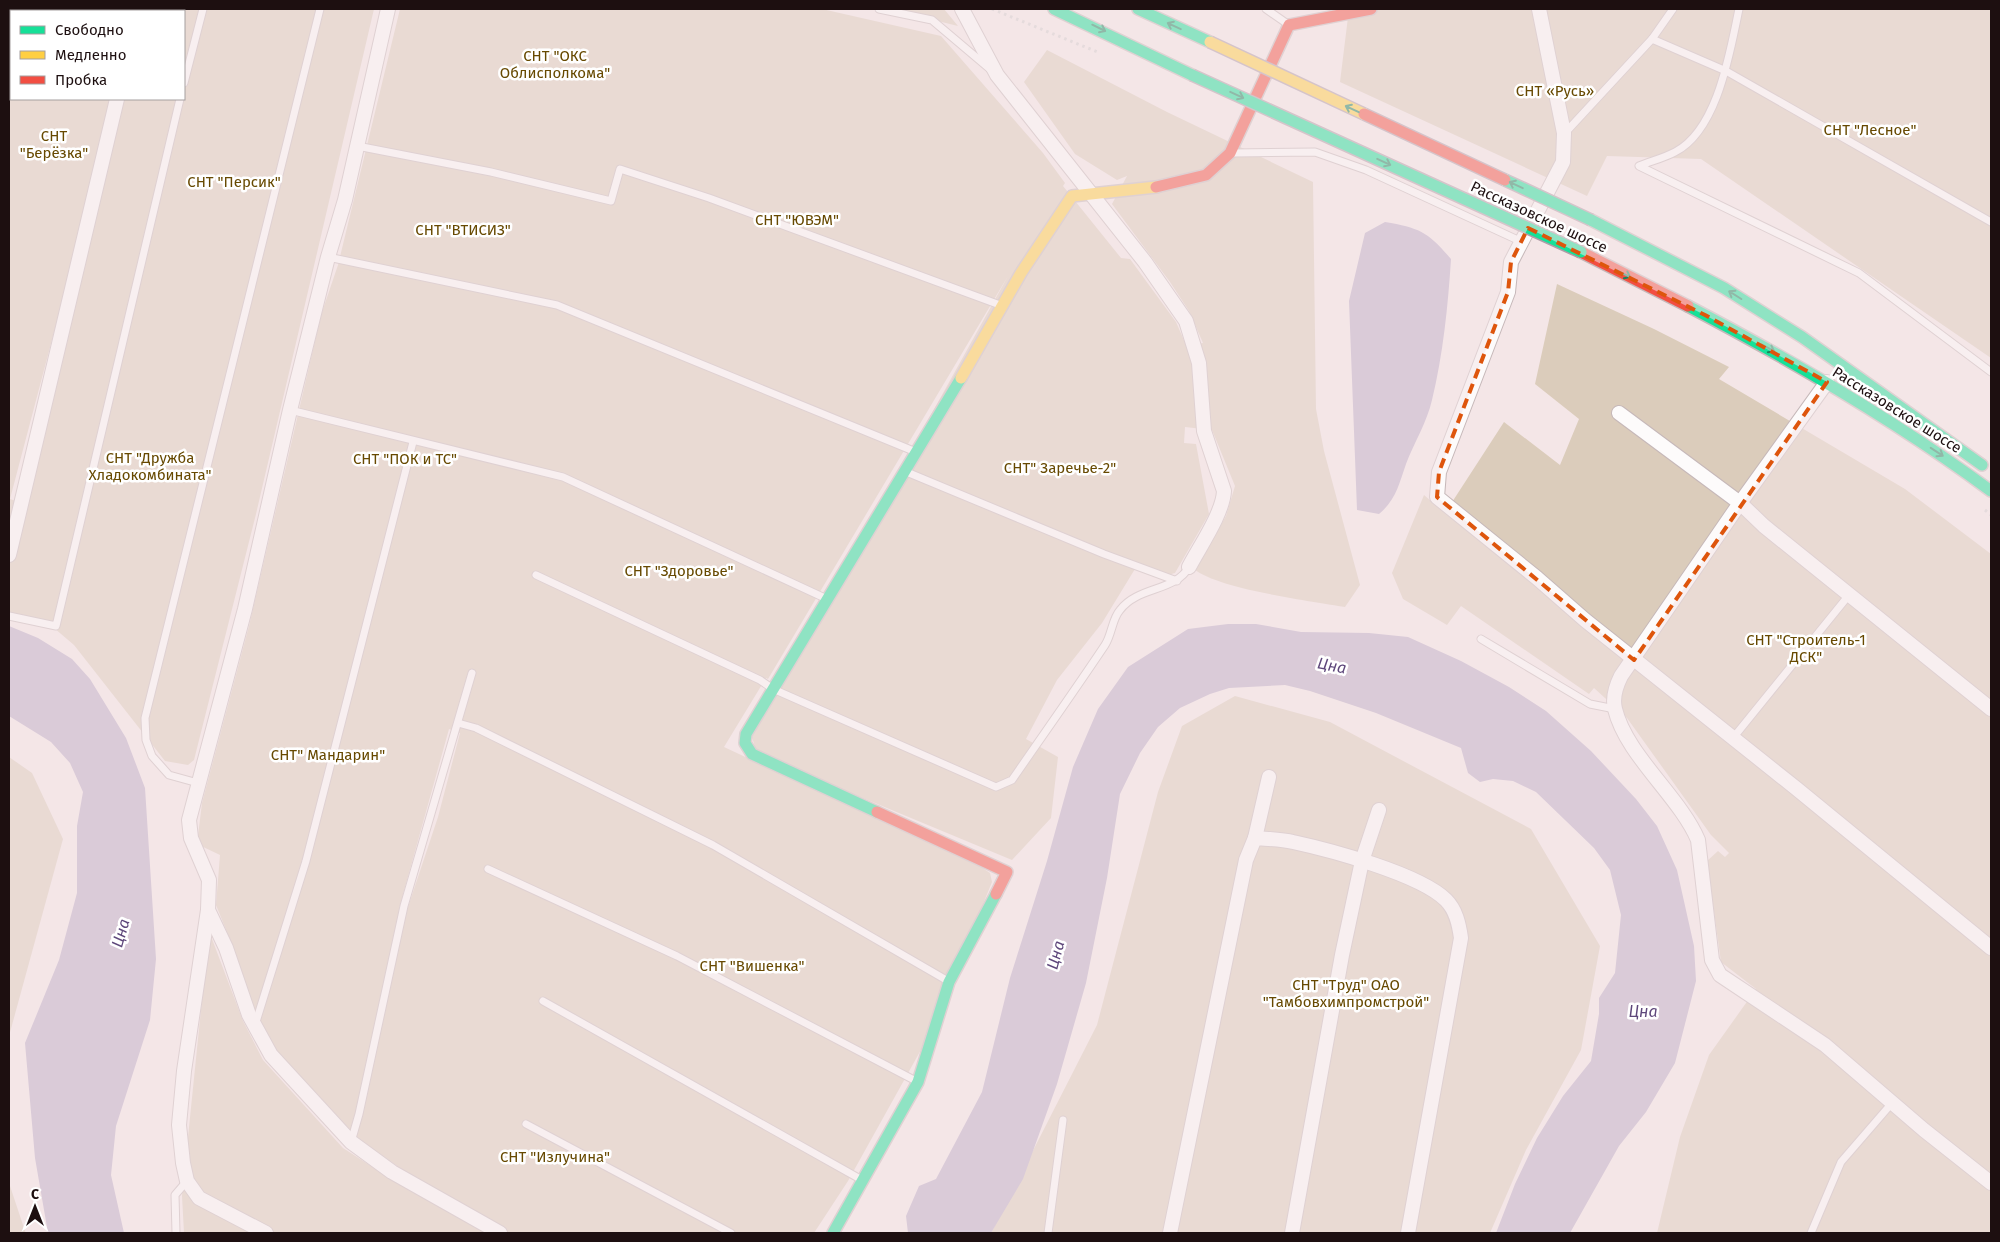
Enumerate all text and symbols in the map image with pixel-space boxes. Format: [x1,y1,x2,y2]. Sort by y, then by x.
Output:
legend [10,10,185,100]
one-way arrow [1167,20,1182,30]
text: Свободно [55,21,124,39]
one-way arrow [1091,23,1106,33]
text: Медленно [55,46,127,64]
park label: СНТ "ОКС Облисполкома" [500,47,610,82]
text: Пробка [55,71,107,89]
park label: СНТ «Русь» [1516,82,1594,100]
one-way arrow [1229,90,1244,100]
one-way arrow [1345,103,1360,113]
park label: СНТ "Лесное" [1824,121,1916,139]
park label: СНТ "Берёзка" [20,127,88,162]
one-way arrow [1376,158,1391,168]
park label: СНТ "Персик" [187,173,281,191]
street label: Рассказовское шоссе [1468,177,1610,257]
one-way arrow [1508,179,1523,189]
park label: СНТ "ЮВЭМ" [755,211,839,229]
park label: СНТ "ВТИСИЗ" [415,221,511,239]
one-way arrow [1616,270,1631,279]
one-way arrow [1728,290,1742,300]
one-way arrow [1761,344,1775,354]
street label: Рассказовское шоссе [1829,363,1965,457]
one-way arrow [1929,447,1943,457]
park label: СНТ "Дружба Хладокомбината" [88,449,212,484]
park label: СНТ "ПОК и ТС" [353,450,457,468]
park label: СНТ" Заречье-2" [1004,459,1116,477]
park label: СНТ "Здоровье" [624,562,734,580]
park label: СНТ "Строитель-1 ДСК" [1746,631,1866,666]
water label: Цна [1316,653,1348,678]
park label: СНТ" Мандарин" [271,746,385,764]
water label: Цна [107,917,134,950]
water label: Цна [1043,939,1068,972]
park label: СНТ "Вишенка" [699,957,805,975]
park label: СНТ "Труд" ОАО "Тамбовхимпромстрой" [1263,976,1429,1011]
water label: Цна [1628,1002,1658,1021]
park label: СНТ "Излучина" [500,1148,610,1166]
north arrow [10,1182,60,1232]
text: С [31,1186,39,1203]

